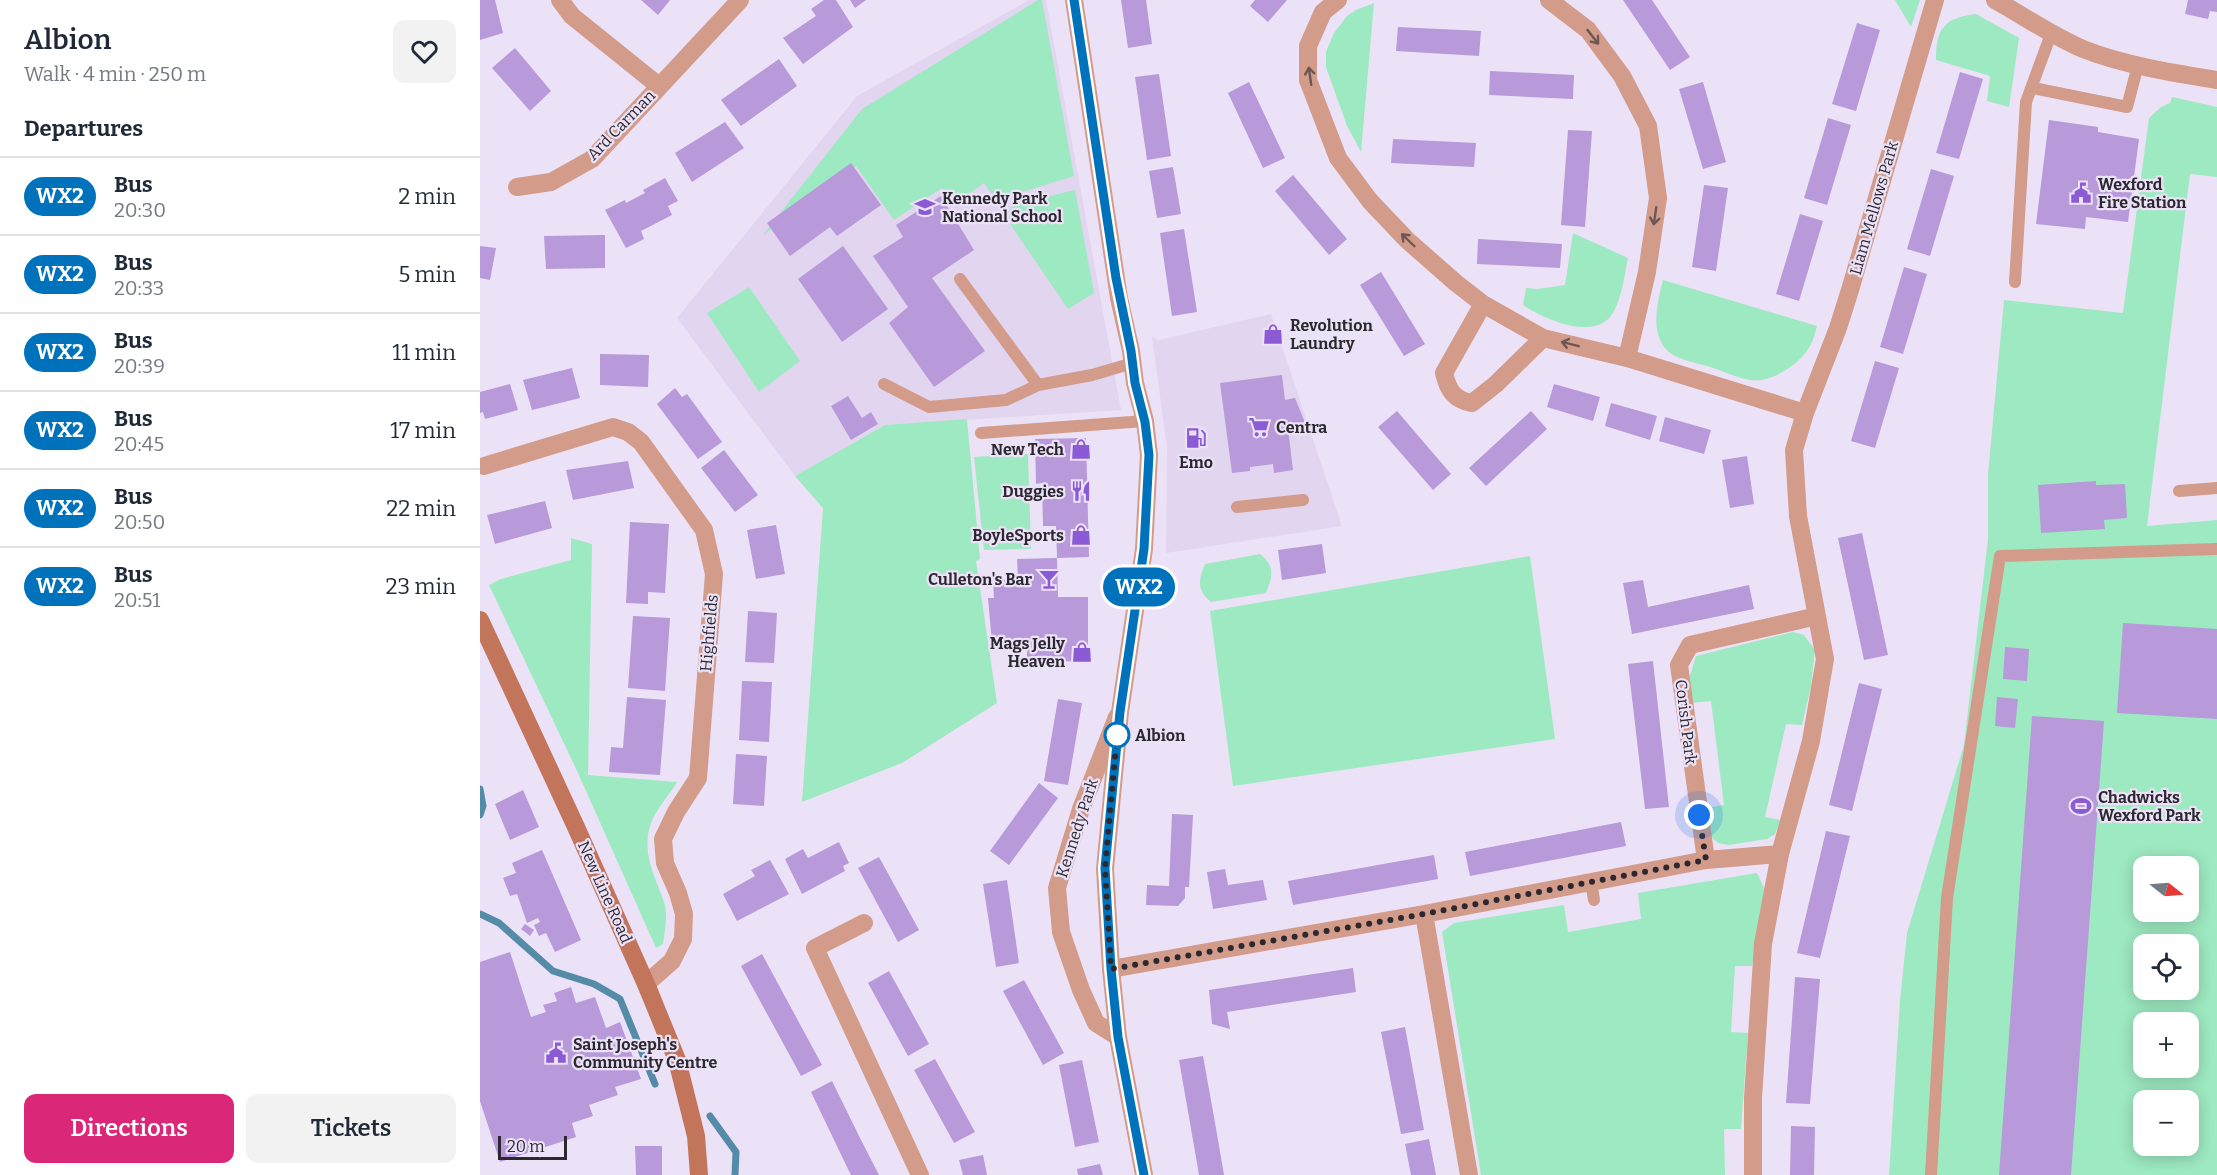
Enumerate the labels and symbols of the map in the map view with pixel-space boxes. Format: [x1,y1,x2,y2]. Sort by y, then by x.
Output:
one-way arrow [1587,29,1600,45]
one-way arrow [1304,67,1315,87]
street label: Ard Carman [583,86,659,164]
street label: Liam Mellows Park [1846,139,1902,277]
place label: Wexford Fire Station [2098,175,2187,212]
public building icon: Wexford Fire Station [2069,181,2093,205]
place label: Kennedy Park National School [942,189,1062,226]
school or university icon: Kennedy Park National School [913,195,937,219]
one-way arrow [1649,205,1660,225]
one-way arrow [1401,233,1416,247]
place label: Revolution Laundry [1290,316,1373,353]
shop icon: Revolution Laundry [1261,322,1285,346]
one-way arrow [1561,338,1580,350]
supermarket icon: Centra [1247,415,1271,439]
place label: Centra [1276,418,1327,437]
fuel station icon: Emo [1184,426,1208,450]
shop icon: New Tech [1069,437,1093,461]
place label: New Tech [991,440,1064,459]
place label: Emo [1179,453,1213,472]
restaurant icon: Duggies [1069,479,1093,503]
place label: Duggies [1002,482,1064,501]
shop icon: BoyleSports [1069,523,1093,547]
place label: BoyleSports [972,526,1064,545]
bar icon: Culleton's Bar [1037,567,1061,591]
line badge: WX2 [1104,568,1174,606]
place label: Culleton's Bar [928,570,1032,589]
street label: Highfields [696,594,722,672]
place label: Mags Jelly Heaven [990,634,1066,671]
shop icon: Mags Jelly Heaven [1070,640,1094,664]
street label: Corish Park [1671,679,1701,765]
marker: Albion [1104,722,1130,748]
place label: Albion [1135,726,1186,745]
street label: Kennedy Park [1052,776,1102,880]
place label: Chadwicks Wexford Park [2098,788,2201,825]
sports icon: Chadwicks Wexford Park [2069,794,2093,818]
your location [1684,800,1714,830]
street label: New Line Road [574,838,636,947]
north arrow [2133,856,2199,922]
place label: Saint Joseph's Community Centre [573,1035,717,1072]
public building icon: Saint Joseph's Community Centre [544,1041,568,1065]
scale bar [498,1133,567,1160]

